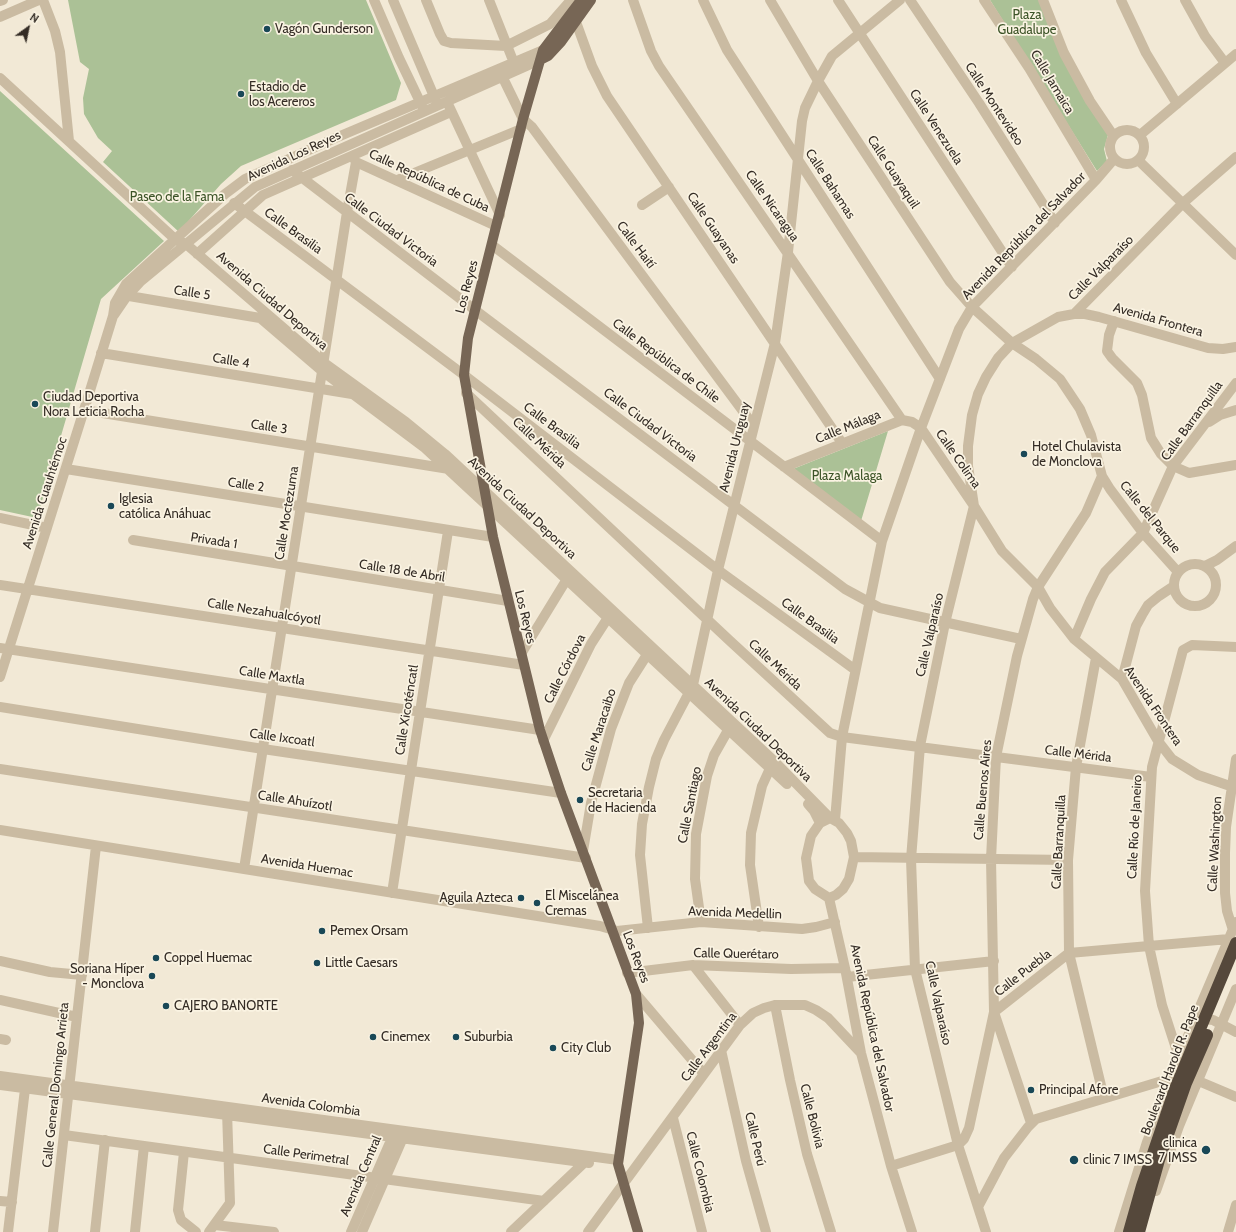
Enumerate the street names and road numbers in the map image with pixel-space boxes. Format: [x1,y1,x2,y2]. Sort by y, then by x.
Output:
street label: Calle Jamaica [1027,47,1077,117]
street label: Calle Montevideo [961,60,1027,148]
street label: Calle Venezuela [906,86,966,168]
street label: Avenida Los Reyes [245,128,343,184]
street label: Calle Guayaquil [864,133,922,211]
street label: Calle República de Cuba [366,146,492,216]
street label: Calle Bahamas [802,146,858,222]
street label: Calle Nicaragua [742,167,802,245]
street label: Avenida República del Salvador [959,169,1089,303]
street label: Calle Guayanas [683,189,743,267]
street label: Calle Ciudad Victoria [341,190,441,270]
street label: Calle Brasilia [261,205,325,257]
street label: Calle Haití [613,218,659,272]
street label: Calle Valparaíso [1065,232,1137,304]
street label: Avenida Ciudad Deportiva [213,248,331,354]
street label: Los Reyes [452,259,482,315]
street label: Calle 5 [173,282,211,304]
street label: Avenida Frontera [1111,300,1205,340]
street label: Calle República de Chile [609,315,723,407]
street label: Calle 4 [211,350,251,372]
street label: Calle Barranquilla [1158,378,1226,464]
street label: Calle Ciudad Victoria [600,385,700,465]
street label: Calle Brasilia [520,399,584,453]
street label: Avenida Uruguay [716,400,754,494]
street label: Calle Málaga [813,407,883,447]
street label: Calle Mérida [509,414,569,472]
street label: Calle 3 [250,416,288,438]
street label: Calle Colima [932,427,984,491]
street label: Avenida Cuauhtémoc [20,435,70,551]
street label: Avenida Ciudad Deportiva [465,454,579,562]
street label: Calle Moctezuma [272,465,302,561]
street label: Calle 2 [227,474,265,496]
street label: Calle del Parque [1116,478,1184,556]
street label: Privada 1 [189,530,239,552]
street label: Calle 18 de Abril [358,556,446,586]
street label: Los Reyes [511,589,539,645]
street label: Calle Valparaíso [913,592,947,678]
street label: Calle Nezahualcóyotl [206,595,322,629]
street label: Calle Brasilia [778,595,842,647]
street label: Calle Córdova [541,632,589,706]
street label: Calle Mérida [745,636,805,694]
street label: Calle Maxtla [238,663,306,689]
street label: Avenida Frontera [1121,663,1185,749]
street label: Calle Xicoténcatl [392,664,422,756]
street label: Avenida Ciudad Deportiva [701,675,815,785]
street label: Calle Maracaibo [578,687,620,773]
street label: Calle Ixcoatl [248,726,316,750]
street label: Calle Buenos Aires [971,739,995,841]
street label: Calle Mérida [1044,742,1112,766]
street label: Calle Santiago [675,765,705,845]
street label: Calle Río de Janeiro [1124,774,1146,880]
street label: Calle Ahuízotl [257,787,333,815]
street label: Calle Barranquilla [1049,794,1069,890]
street label: Calle Washington [1205,796,1225,892]
street label: Avenida Huemac [260,851,354,881]
street label: Avenida Medellin [688,904,782,922]
street label: Los Reyes [619,929,653,985]
street label: Avenida República del Salvador [847,943,897,1113]
street label: Calle Querétaro [693,945,779,963]
street label: Calle Puebla [992,946,1054,1000]
street label: Calle Valparaíso [921,959,955,1047]
street label: Calle General Domingo Arrieta [40,1002,72,1168]
street label: Boulevard Harold R. Pape [1138,1003,1202,1137]
street label: Calle Argentina [678,1009,740,1085]
street label: Calle Bolivia [796,1082,828,1150]
street label: Avenida Colombia [261,1090,361,1120]
street label: Calle Perú [741,1111,769,1167]
street label: Calle Colombia [682,1130,718,1214]
street label: Avenida Central [337,1133,385,1219]
street label: Calle Perimetral [262,1141,350,1169]

